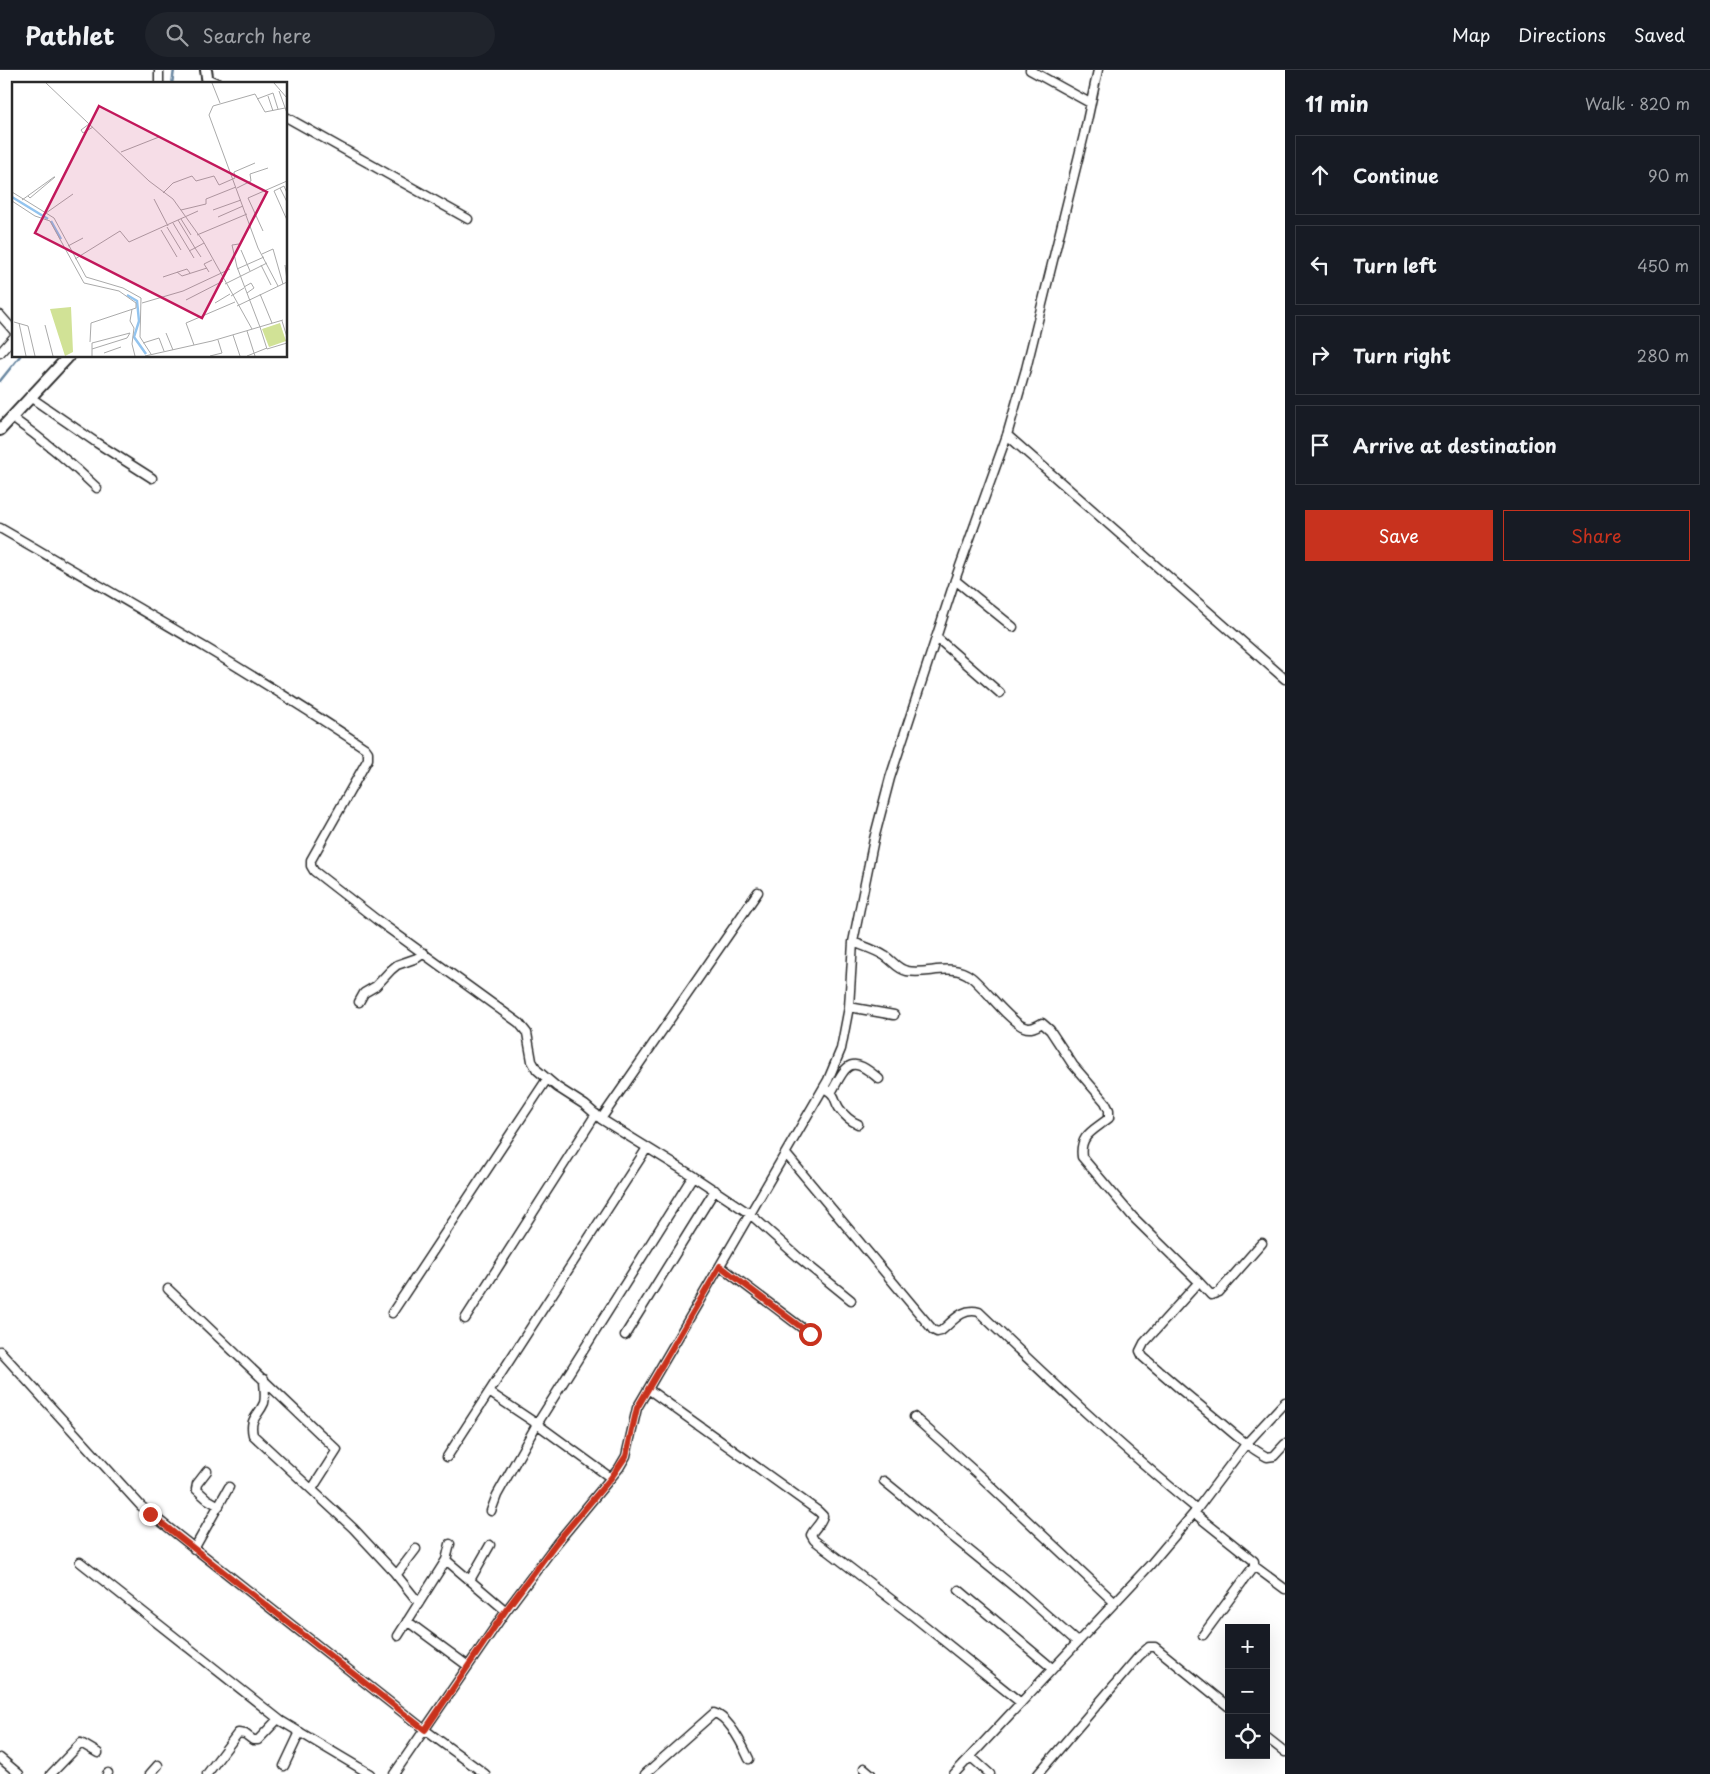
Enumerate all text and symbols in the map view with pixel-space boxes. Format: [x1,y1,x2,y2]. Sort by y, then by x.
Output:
search box [145,12,495,57]
text: Pathlet [25,17,115,53]
icon: search [163,21,191,49]
text: Search here [203,21,311,49]
text: Map [1452,21,1490,48]
text: Directions [1518,21,1606,48]
text: Saved [1634,21,1685,48]
inset map [12,82,288,358]
text: 11 min [1305,87,1369,119]
text: Walk · 820 m [1585,91,1690,115]
icon: ahead [1306,161,1334,189]
text: Continue [1353,161,1439,189]
text: 90 m [1648,163,1689,187]
icon: left [1306,251,1334,279]
text: Turn left [1353,251,1437,279]
text: 450 m [1637,253,1689,277]
icon: right [1306,341,1334,369]
text: Turn right [1353,341,1451,369]
text: 280 m [1637,343,1689,367]
icon: arrive [1306,431,1334,459]
text: Arrive at destination [1353,431,1557,459]
button: Save [1305,510,1493,561]
button: Share [1503,510,1690,561]
route start [799,1323,822,1346]
route end [139,1503,162,1526]
map controls [1225,1624,1270,1759]
button: + [1225,1624,1270,1669]
button: − [1225,1669,1270,1714]
button: locate [1225,1714,1270,1759]

